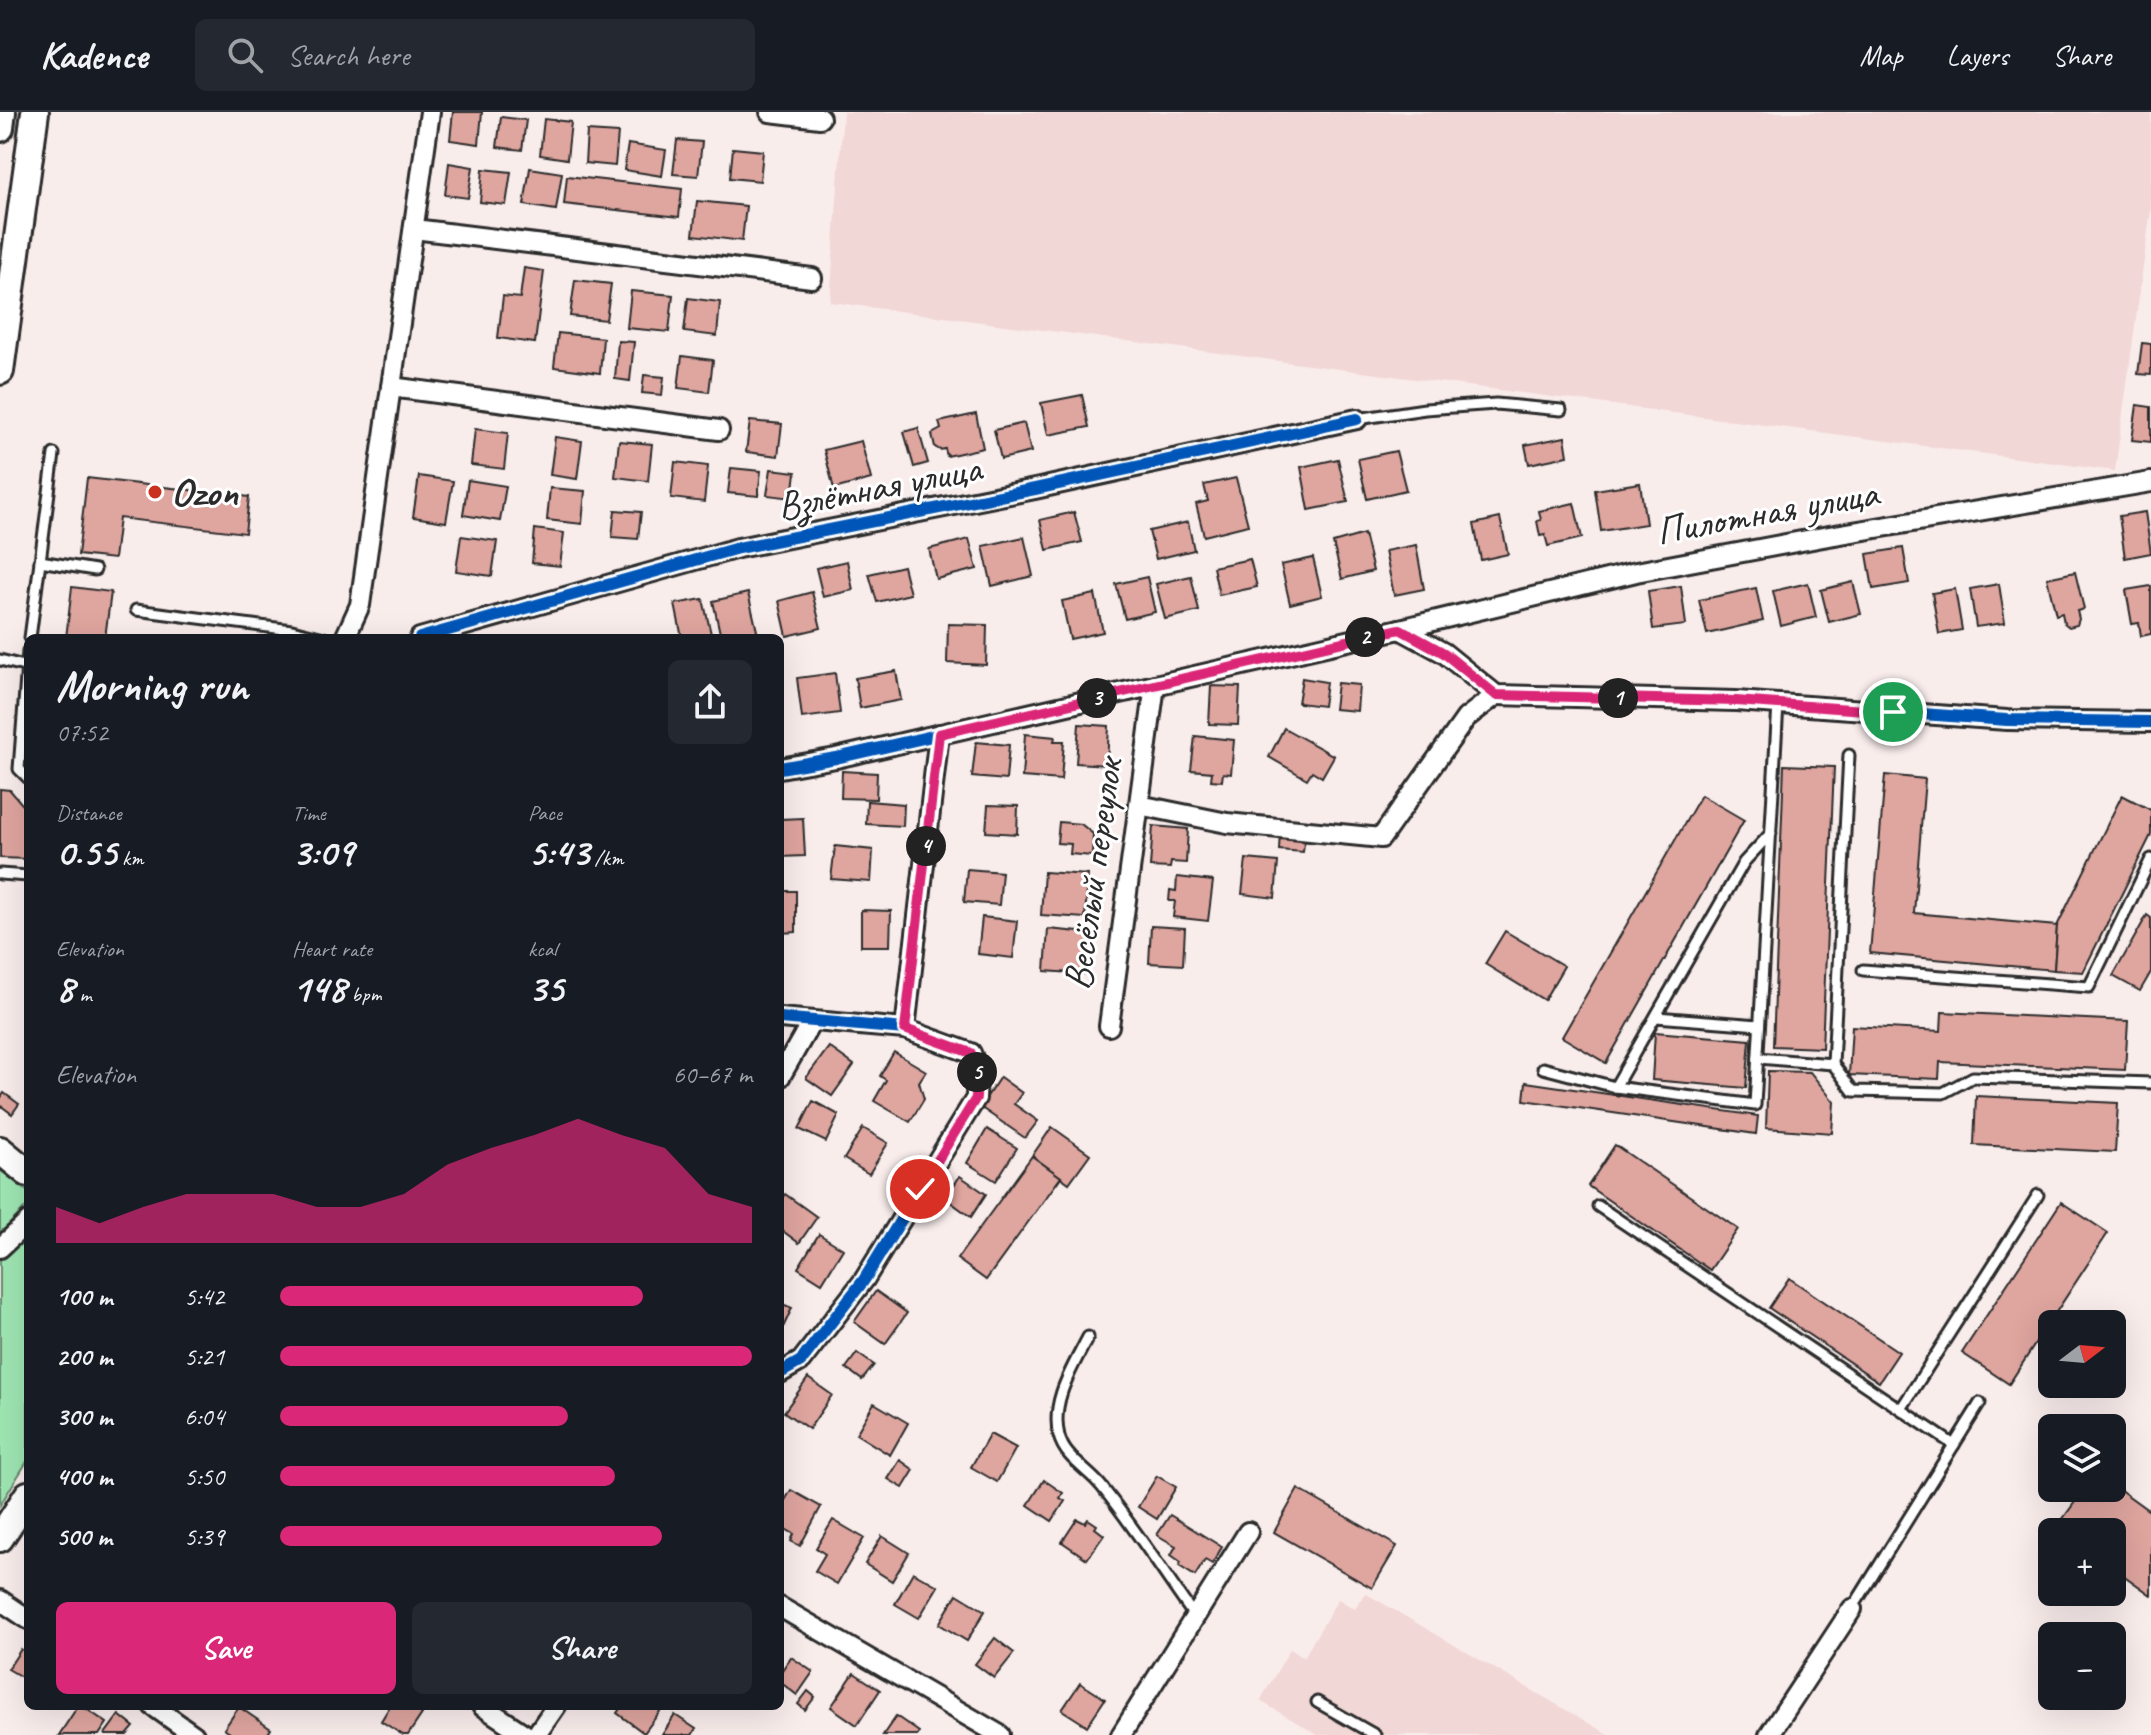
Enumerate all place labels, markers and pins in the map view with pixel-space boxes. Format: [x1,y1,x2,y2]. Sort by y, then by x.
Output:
place label: Ozon [171,467,238,517]
marker: Ozon [146,483,164,501]
pin: 2 [1345,617,1385,657]
pin: 3 [1077,678,1117,718]
pin: 1 [1598,678,1638,718]
pin [1859,678,1927,746]
pin: 4 [906,826,946,866]
pin: 5 [957,1052,997,1092]
pin [886,1155,954,1223]

